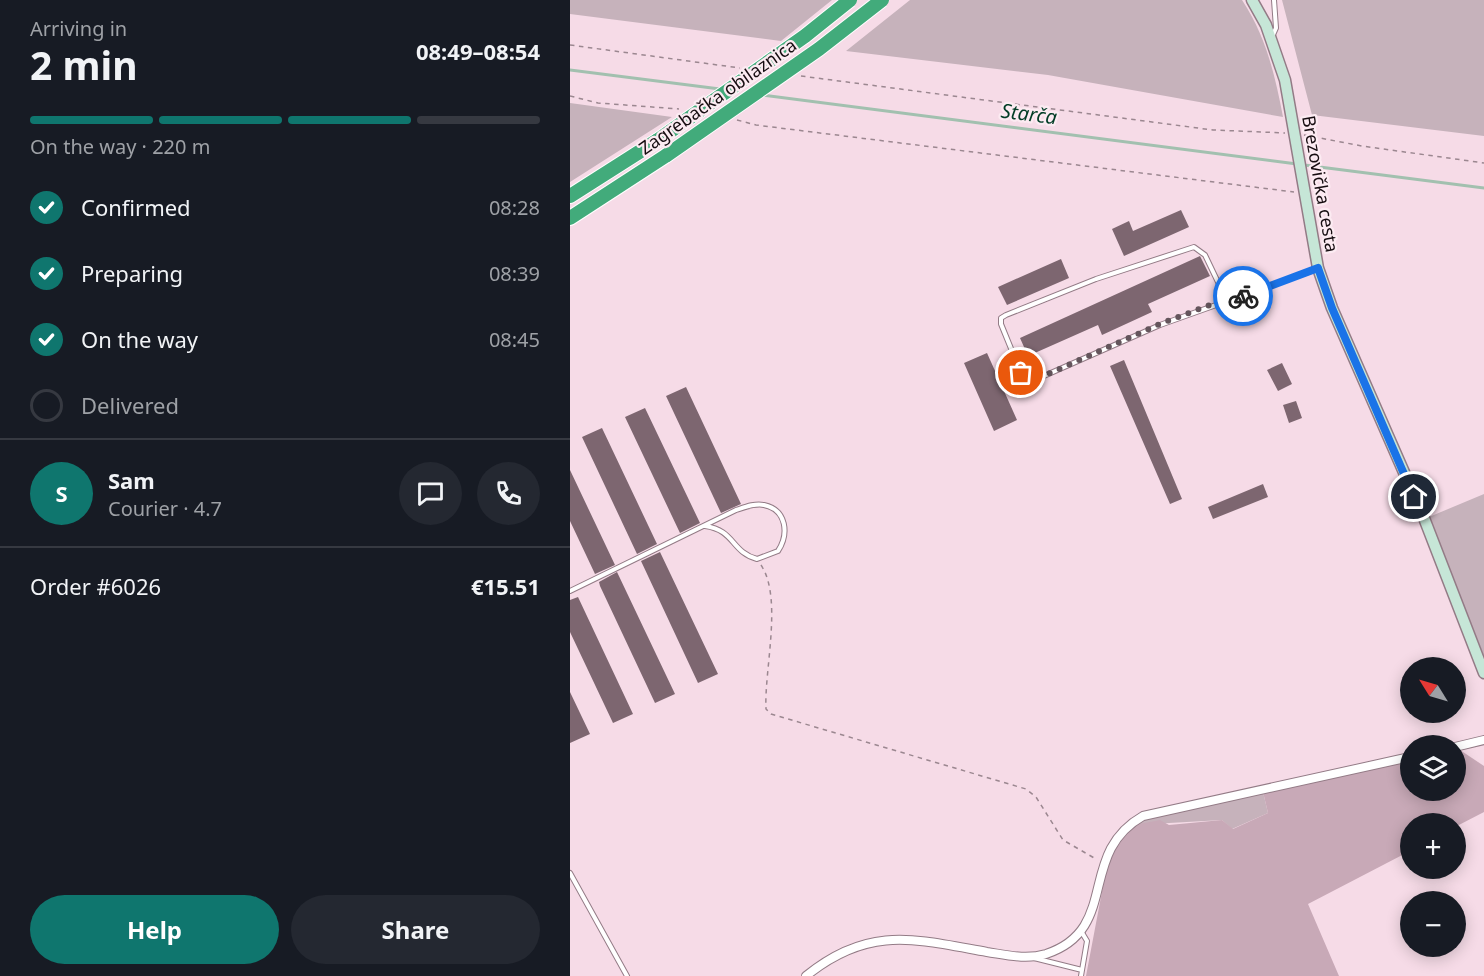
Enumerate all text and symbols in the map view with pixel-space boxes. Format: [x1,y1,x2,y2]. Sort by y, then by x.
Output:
text: Arriving in [30,15,127,42]
street label: Zagrebačka obilaznica [634,33,801,160]
text: 08:49–08:54 [416,36,540,66]
text: 2 min [30,38,137,91]
water label: Starča [1000,97,1059,130]
street label: Brezovička cesta [1297,114,1345,254]
text: On the way · 220 m [30,133,210,160]
icon: check [30,191,63,224]
text: Confirmed [81,192,191,222]
text: 08:28 [489,194,540,221]
icon: check [30,257,63,290]
text: Preparing [81,258,183,288]
text: 08:39 [489,260,540,287]
courier [1213,266,1273,326]
icon: bike [1227,280,1260,313]
icon: check [30,323,63,356]
text: On the way [81,324,198,354]
text: 08:45 [489,326,540,353]
pin [995,347,1046,398]
icon: bag [1004,356,1037,389]
text: Delivered [81,390,179,420]
button: chat [399,462,462,525]
button: phone [477,462,540,525]
text: Sam [108,465,155,495]
pin [1388,471,1439,522]
text: S [55,478,68,508]
icon: home [1397,480,1430,513]
text: Courier · 4.7 [108,495,222,522]
text: Order #6026 [30,571,161,601]
text: €15.51 [471,571,540,601]
north arrow [1400,657,1466,723]
map controls [1400,657,1466,957]
button: layers [1400,735,1466,801]
button: + [1400,813,1466,879]
button: − [1400,891,1466,957]
button: Help [30,895,279,964]
button: Share [291,895,540,964]

